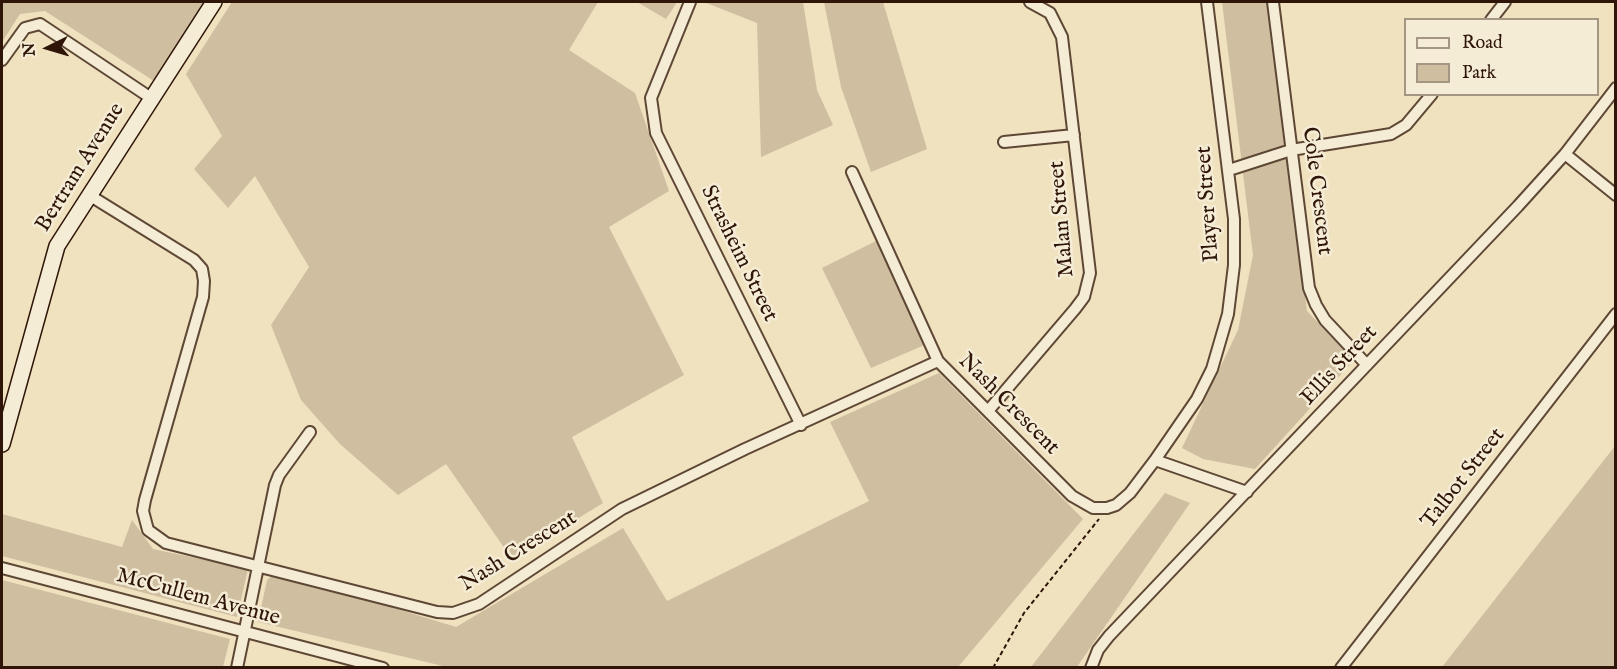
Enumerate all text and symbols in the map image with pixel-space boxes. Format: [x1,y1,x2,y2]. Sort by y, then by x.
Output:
north arrow [18,18,78,78]
legend [1404,18,1599,96]
text: Road [1462,32,1503,55]
text: N [20,42,41,57]
text: Park [1462,62,1496,85]
street label: Bertram Avenue [31,99,131,237]
street label: Cole Crescent [1295,126,1337,256]
street label: Player Street [1192,145,1226,263]
street label: Malan Street [1045,160,1081,278]
street label: Strasheim Street [694,182,782,326]
street label: Ellis Street [1296,320,1384,412]
street label: Nash Crescent [952,349,1064,461]
street label: Talbot Street [1416,423,1512,535]
street label: Nash Crescent [456,506,582,598]
street label: McCullem Avenue [113,563,283,633]

